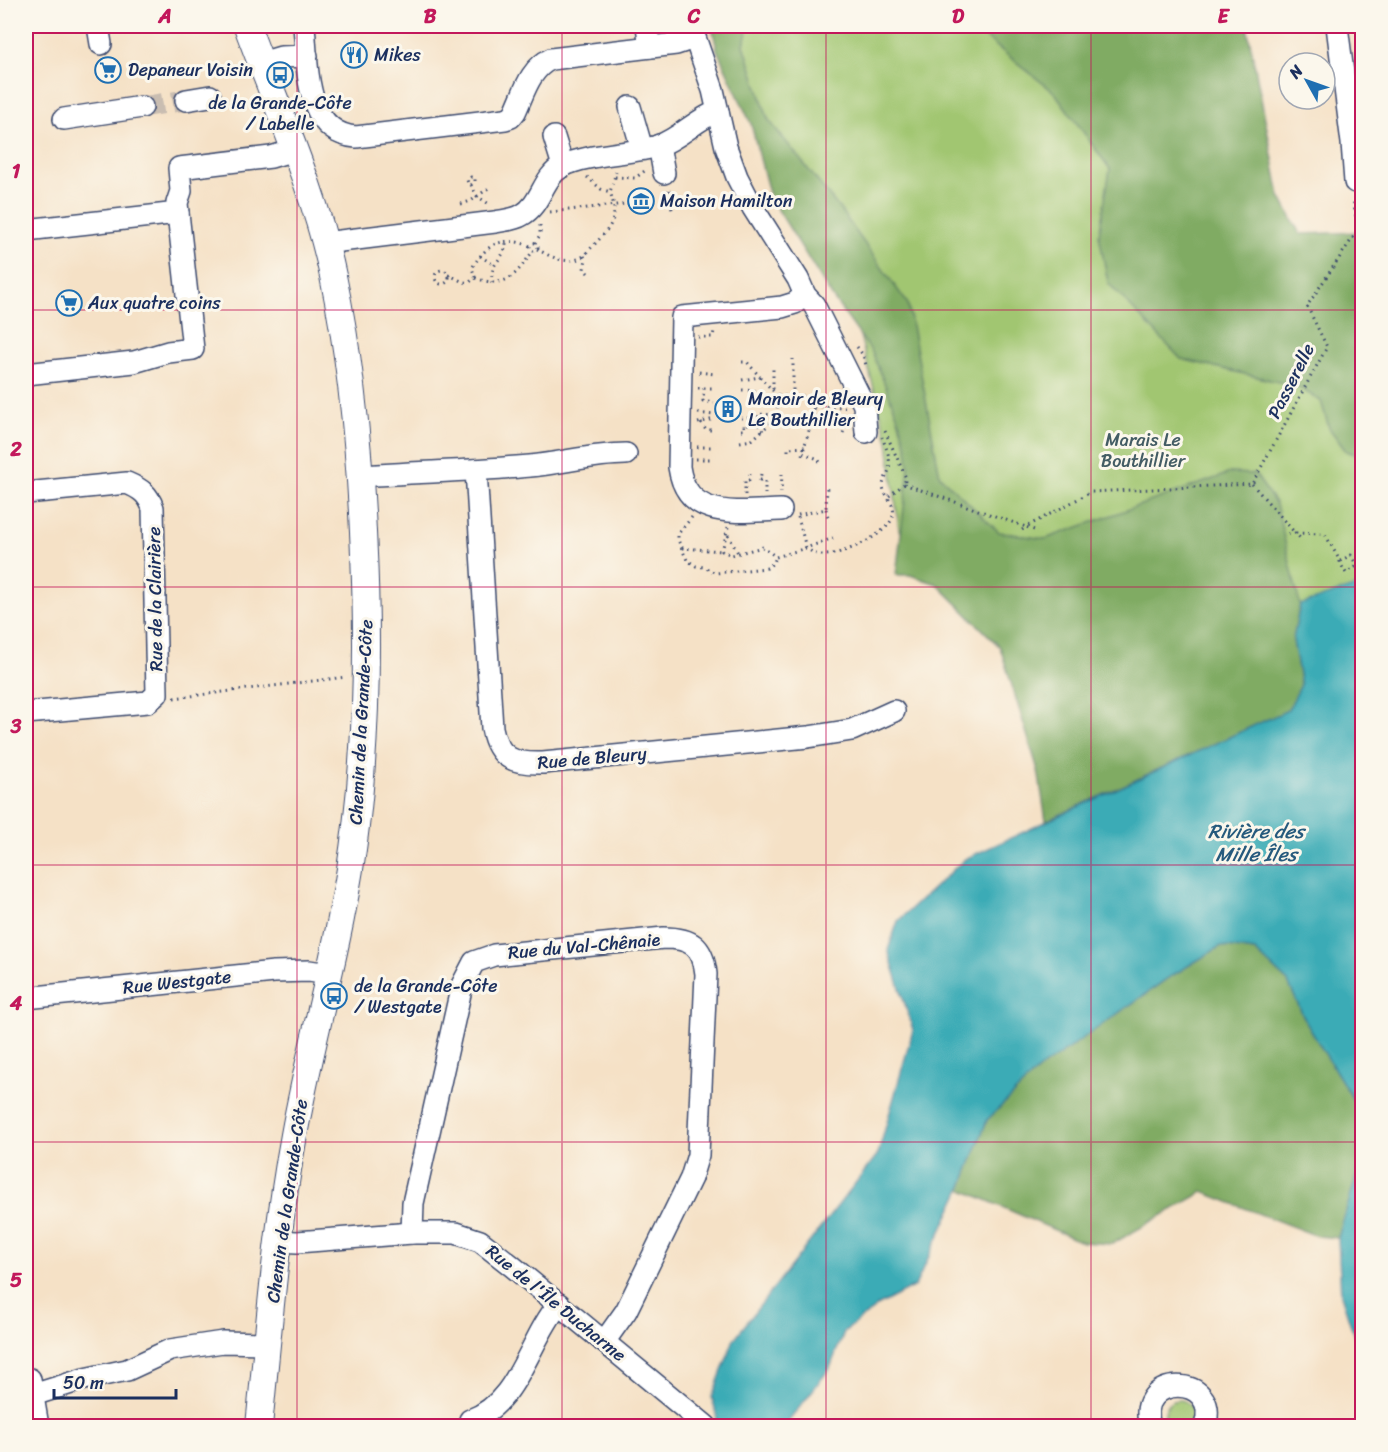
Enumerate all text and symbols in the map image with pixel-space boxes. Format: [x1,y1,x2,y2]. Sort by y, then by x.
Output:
text: A [157,0,172,34]
text: B [424,0,437,34]
text: C [687,0,701,34]
text: D [952,0,965,34]
text: E [1217,0,1230,34]
place label: Mikes [374,39,421,71]
restaurant icon: Mikes [339,40,369,70]
north arrow [1277,51,1337,111]
place label: Depaneur Voisin [128,54,253,86]
supermarket icon: Depaneur Voisin [93,55,123,85]
text: N [1281,57,1311,86]
bus stop icon: de la Grande-Côte / Labelle [265,60,295,90]
place label: de la Grande-Côte / Labelle [208,87,352,140]
text: 1 [12,154,21,189]
place label: Maison Hamilton [660,185,793,217]
museum icon: Maison Hamilton [626,186,656,216]
place label: Aux quatre coins [87,287,221,319]
supermarket icon: Aux quatre coins [54,288,84,318]
street label: Passerelle [1258,337,1324,425]
place label: Manoir de Bleury Le Bouthillier [748,383,884,436]
building icon: Manoir de Bleury Le Bouthillier [713,394,743,424]
park label: Marais Le Bouthillier [1101,424,1187,477]
text: 2 [9,432,22,467]
street label: Rue de la Clairière [138,526,172,672]
street label: Chemin de la Grande-Côte [340,619,382,825]
text: 3 [10,709,22,744]
street label: Rue de Bleury [536,737,649,779]
water label: Rivière des Mille Îles [1208,814,1307,872]
street label: Rue du Val-Chênaie [507,923,662,969]
street label: Rue Westgate [121,960,233,1004]
place label: de la Grande-Côte / Westgate [354,970,498,1023]
bus stop icon: de la Grande-Côte / Westgate [319,981,349,1011]
text: 4 [9,986,23,1021]
street label: Chemin de la Grande-Côte [257,1097,317,1305]
street label: Rue de l'Île Ducharme [478,1236,634,1370]
text: 5 [10,1263,22,1298]
scale bar [54,1362,176,1400]
text: 50 m [63,1367,104,1399]

